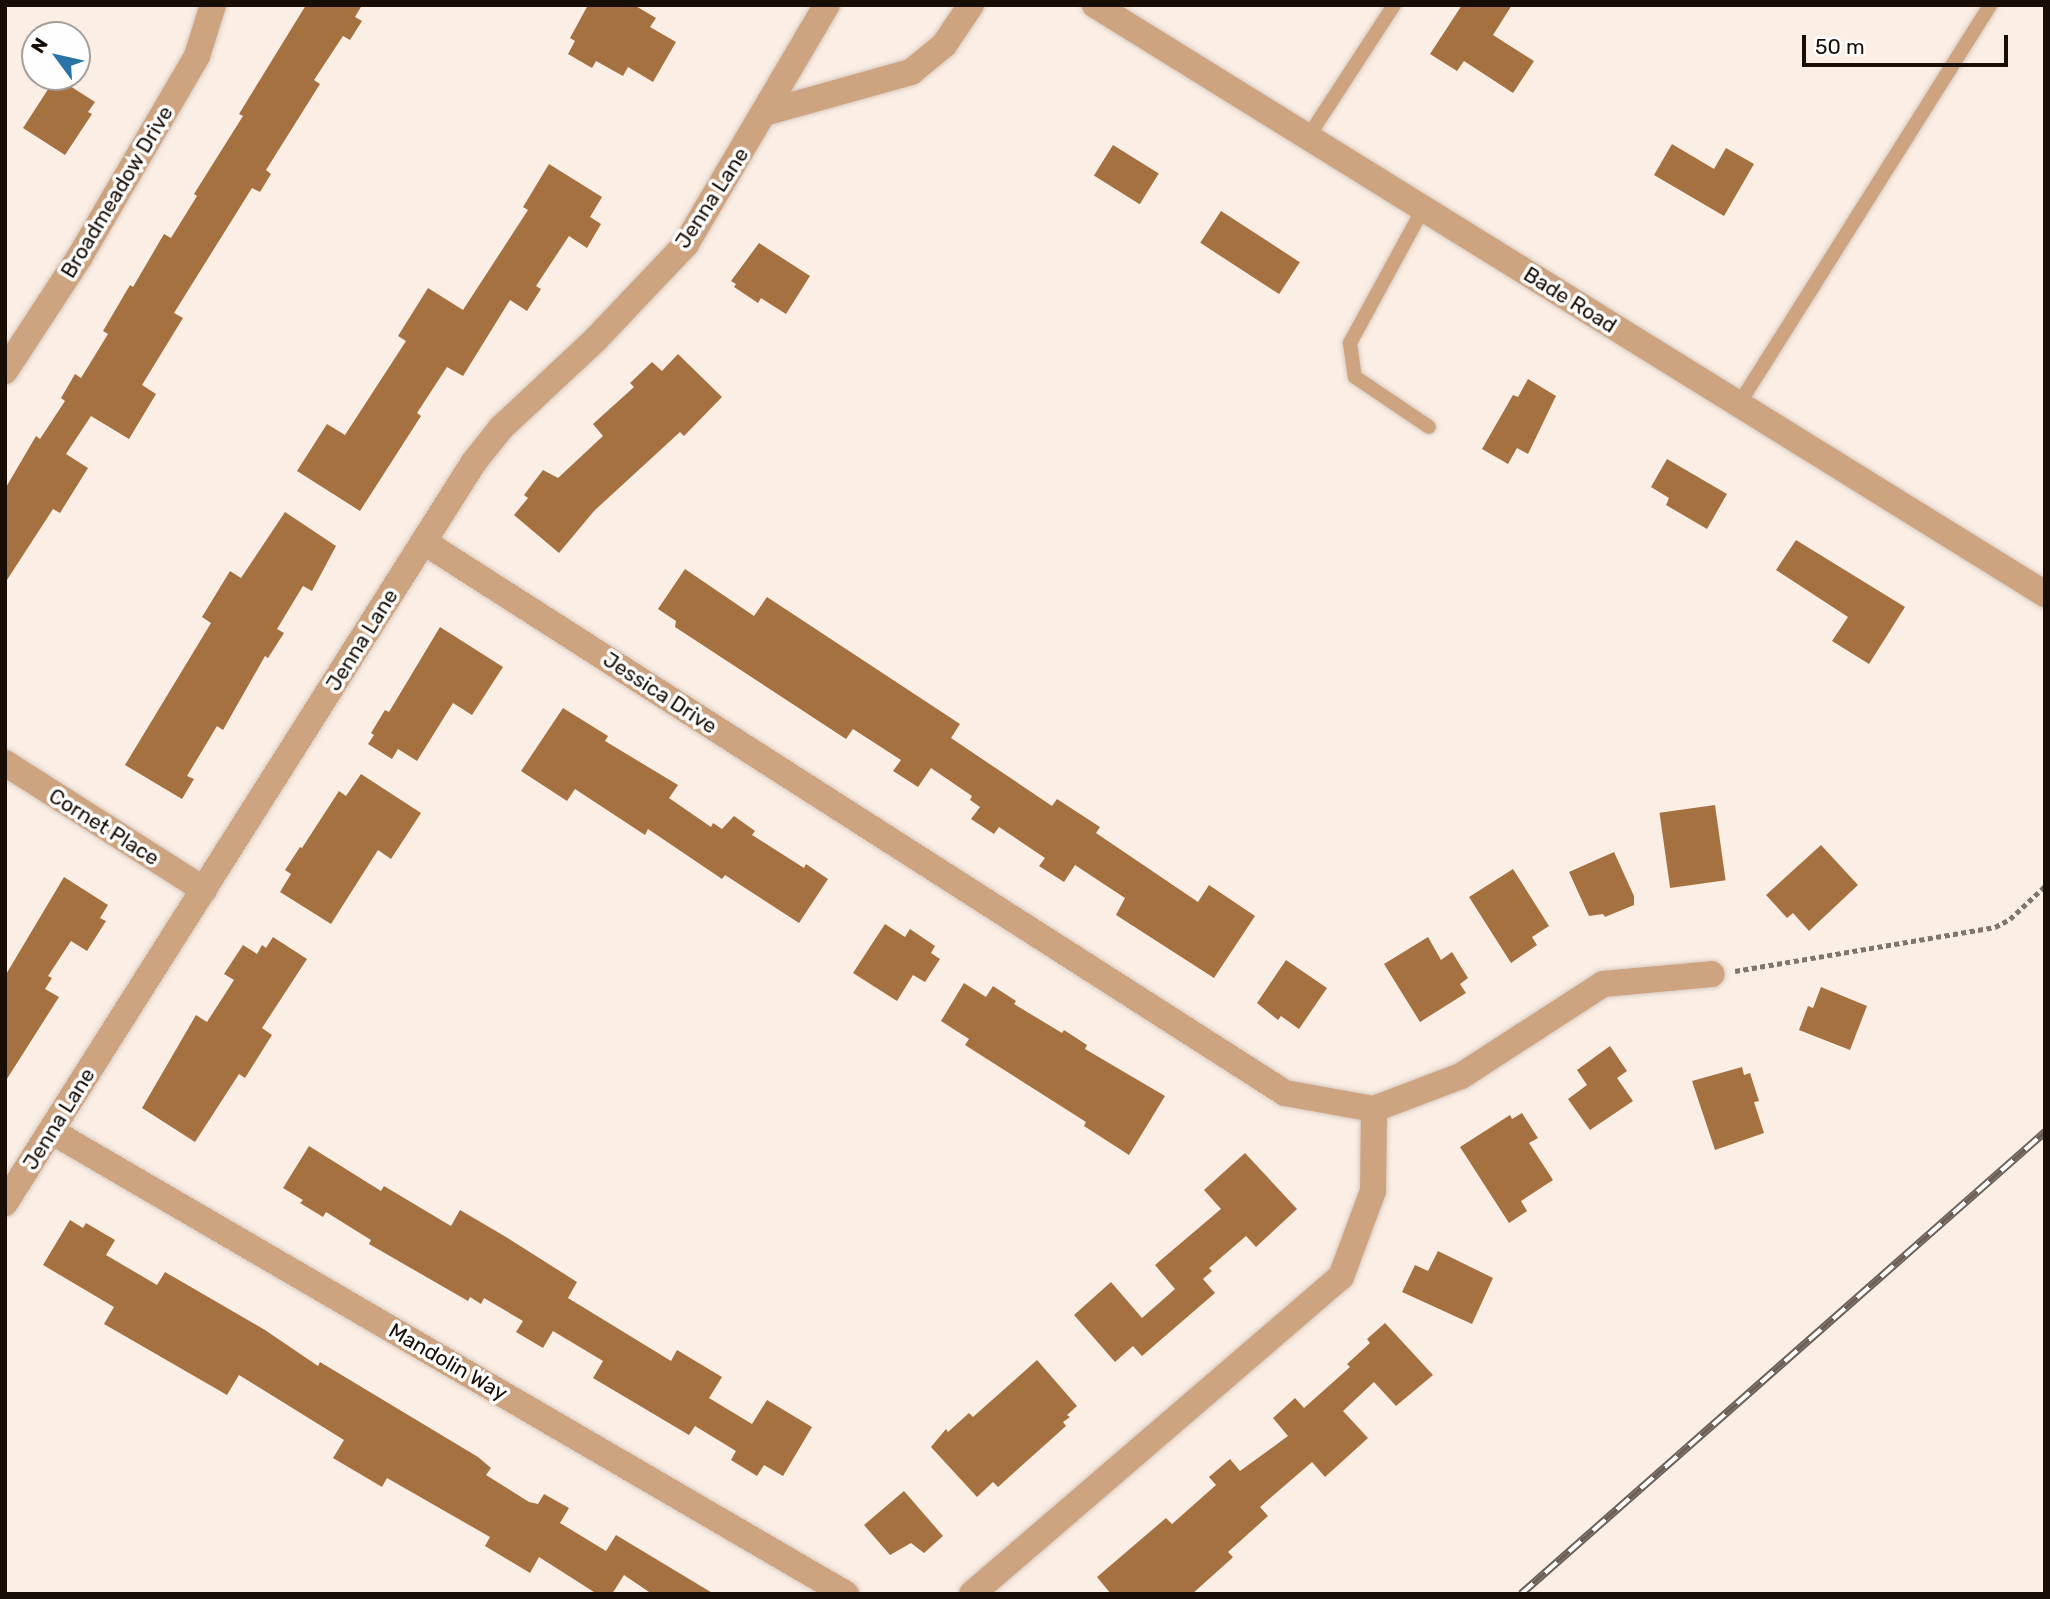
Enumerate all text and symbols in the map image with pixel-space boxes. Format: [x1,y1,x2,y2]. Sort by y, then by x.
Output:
north arrow [21,21,91,91]
scale bar [1805,21,2011,65]
text: N [26,33,53,57]
text: 50 m [1815,34,1865,59]
street label: Broadmeadow Drive [56,101,178,283]
street label: Jenna Lane [670,143,754,253]
street label: Bade Road [1519,262,1621,338]
street label: Jenna Lane [321,584,403,696]
street label: Jessica Drive [598,647,722,739]
street label: Cornet Place [44,783,164,871]
street label: Jenna Lane [18,1063,100,1175]
street label: Mandolin Way [384,1318,512,1406]

